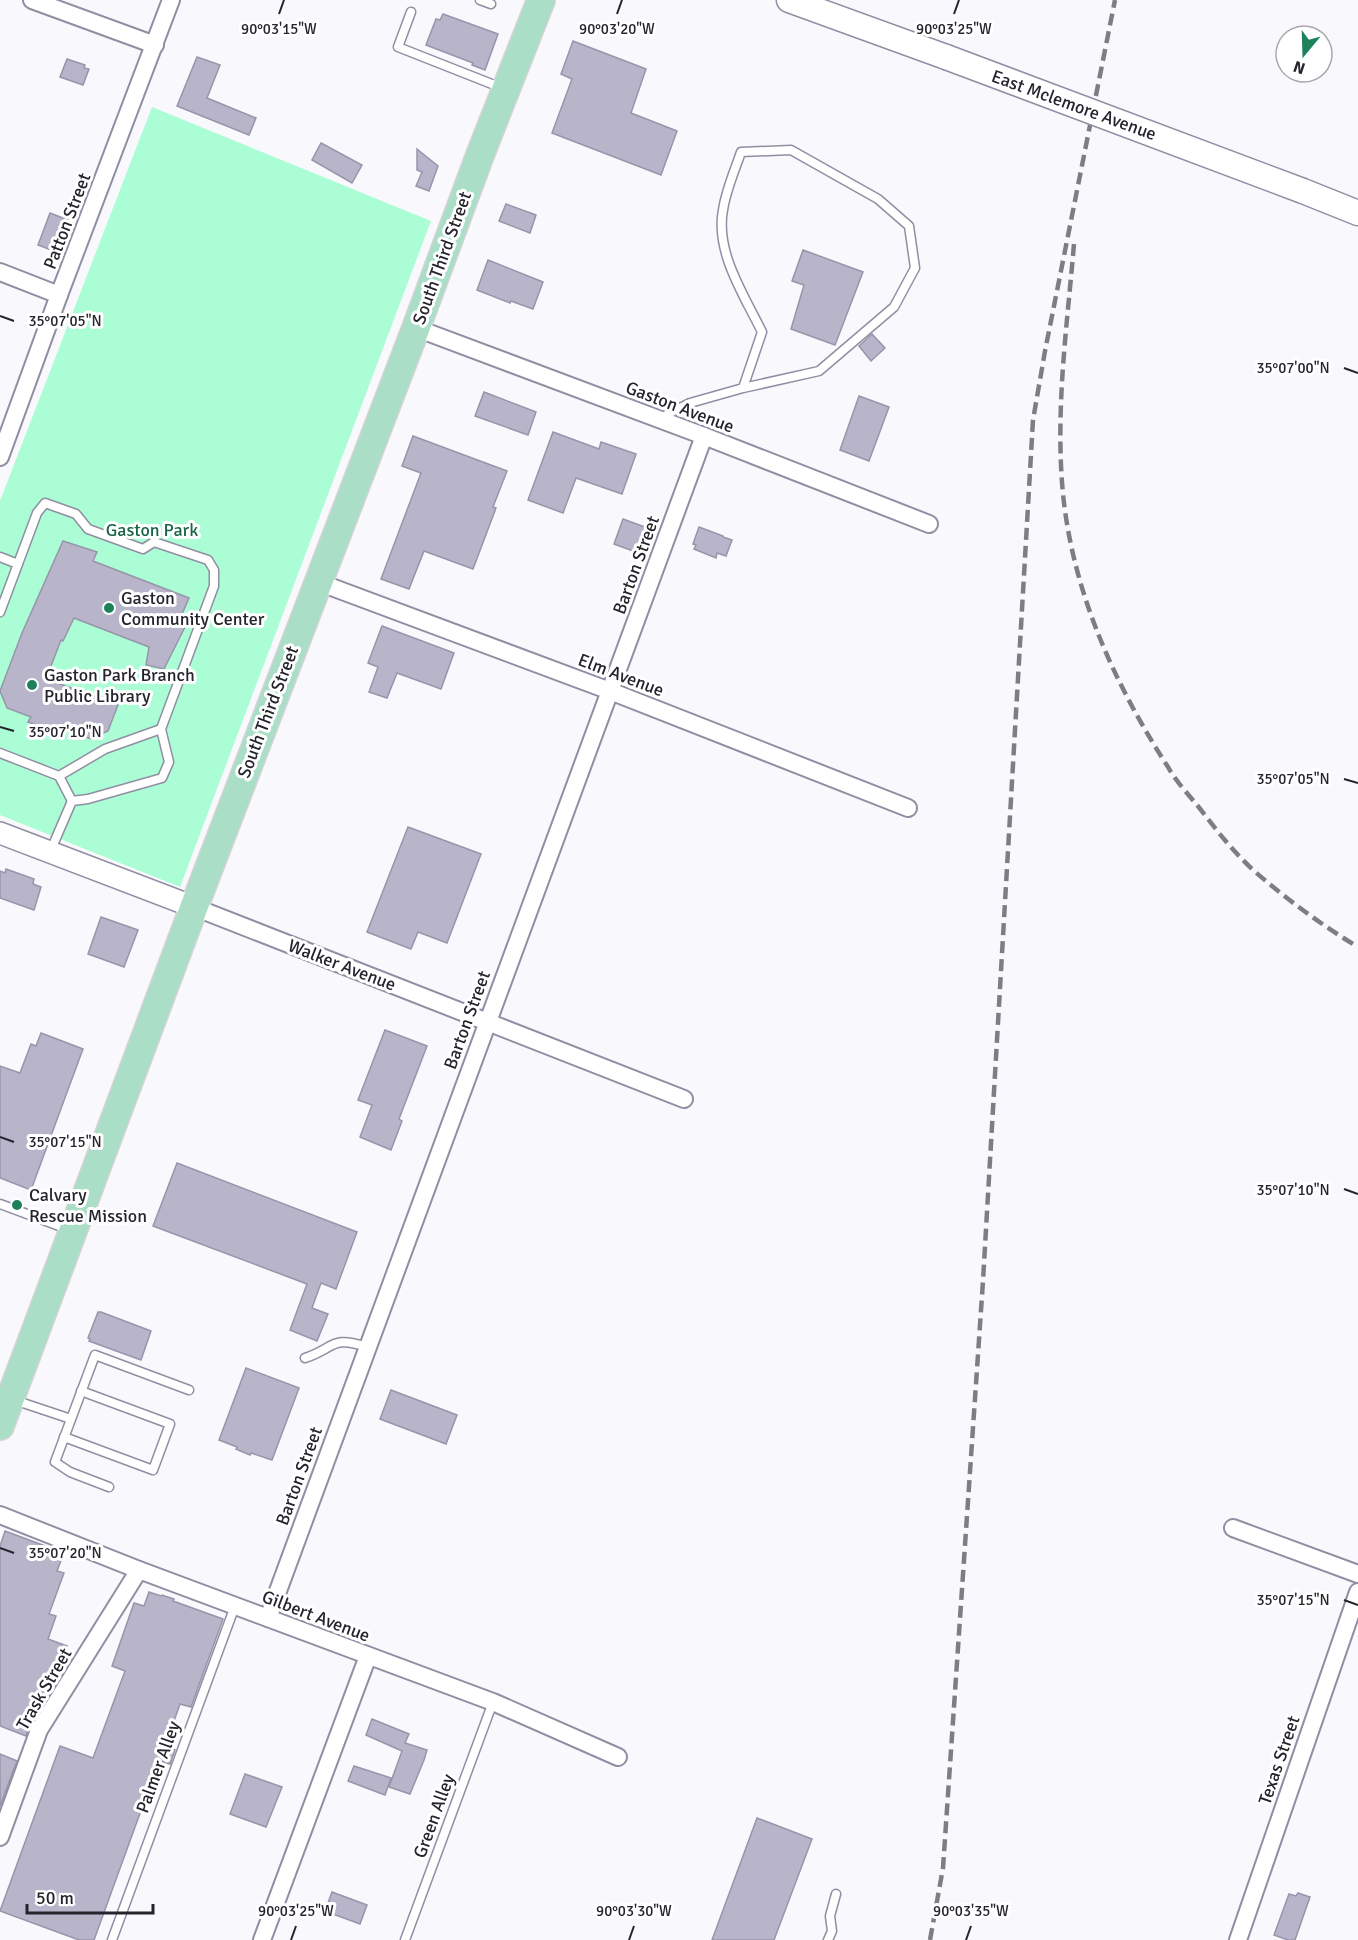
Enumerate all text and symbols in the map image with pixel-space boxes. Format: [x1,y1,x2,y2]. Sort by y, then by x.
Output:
text: 90°03'15"W [241,20,317,38]
text: 90°03'20"W [579,20,655,38]
text: 90°03'25"W [916,20,992,38]
north arrow [1274,24,1334,84]
text: N [1291,56,1308,79]
street label: East Mclemore Avenue [989,65,1159,145]
street label: Patton Street [39,170,95,272]
street label: South Third Street [408,189,476,327]
text: 35°07'05"N [28,312,102,330]
text: 35°07'00"N [1256,359,1330,377]
street label: Gaston Avenue [623,376,737,438]
street label: Barton Street [608,513,664,617]
park label: Gaston Park [106,519,198,541]
place label: Gaston Community Center [121,587,265,630]
marker: Gaston Community Center [102,601,116,615]
street label: South Third Street [233,643,303,781]
street label: Elm Avenue [575,649,667,701]
place label: Gaston Park Branch Public Library [44,664,195,707]
marker: Gaston Park Branch Public Library [25,678,39,692]
text: 35°07'10"N [28,723,102,741]
text: 35°07'05"N [1256,770,1330,788]
street label: Walker Avenue [285,934,399,996]
street label: Barton Street [439,968,495,1072]
text: 35°07'15"N [28,1133,102,1151]
text: 35°07'10"N [1256,1181,1330,1199]
place label: Calvary Rescue Mission [29,1184,147,1227]
marker: Calvary Rescue Mission [10,1198,24,1212]
street label: Barton Street [271,1424,327,1528]
text: 35°07'20"N [28,1544,102,1562]
street label: Gilbert Avenue [259,1585,373,1647]
text: 35°07'15"N [1256,1591,1330,1609]
street label: Trask Street [12,1644,76,1734]
street label: Texas Street [1254,1713,1304,1807]
street label: Palmer Alley [131,1717,185,1816]
street label: Green Alley [409,1770,460,1861]
scale bar [27,1877,153,1915]
text: 50 m [36,1887,74,1909]
text: 90°03'25"W [258,1902,334,1920]
text: 90°03'30"W [596,1902,672,1920]
text: 90°03'35"W [933,1902,1009,1920]

